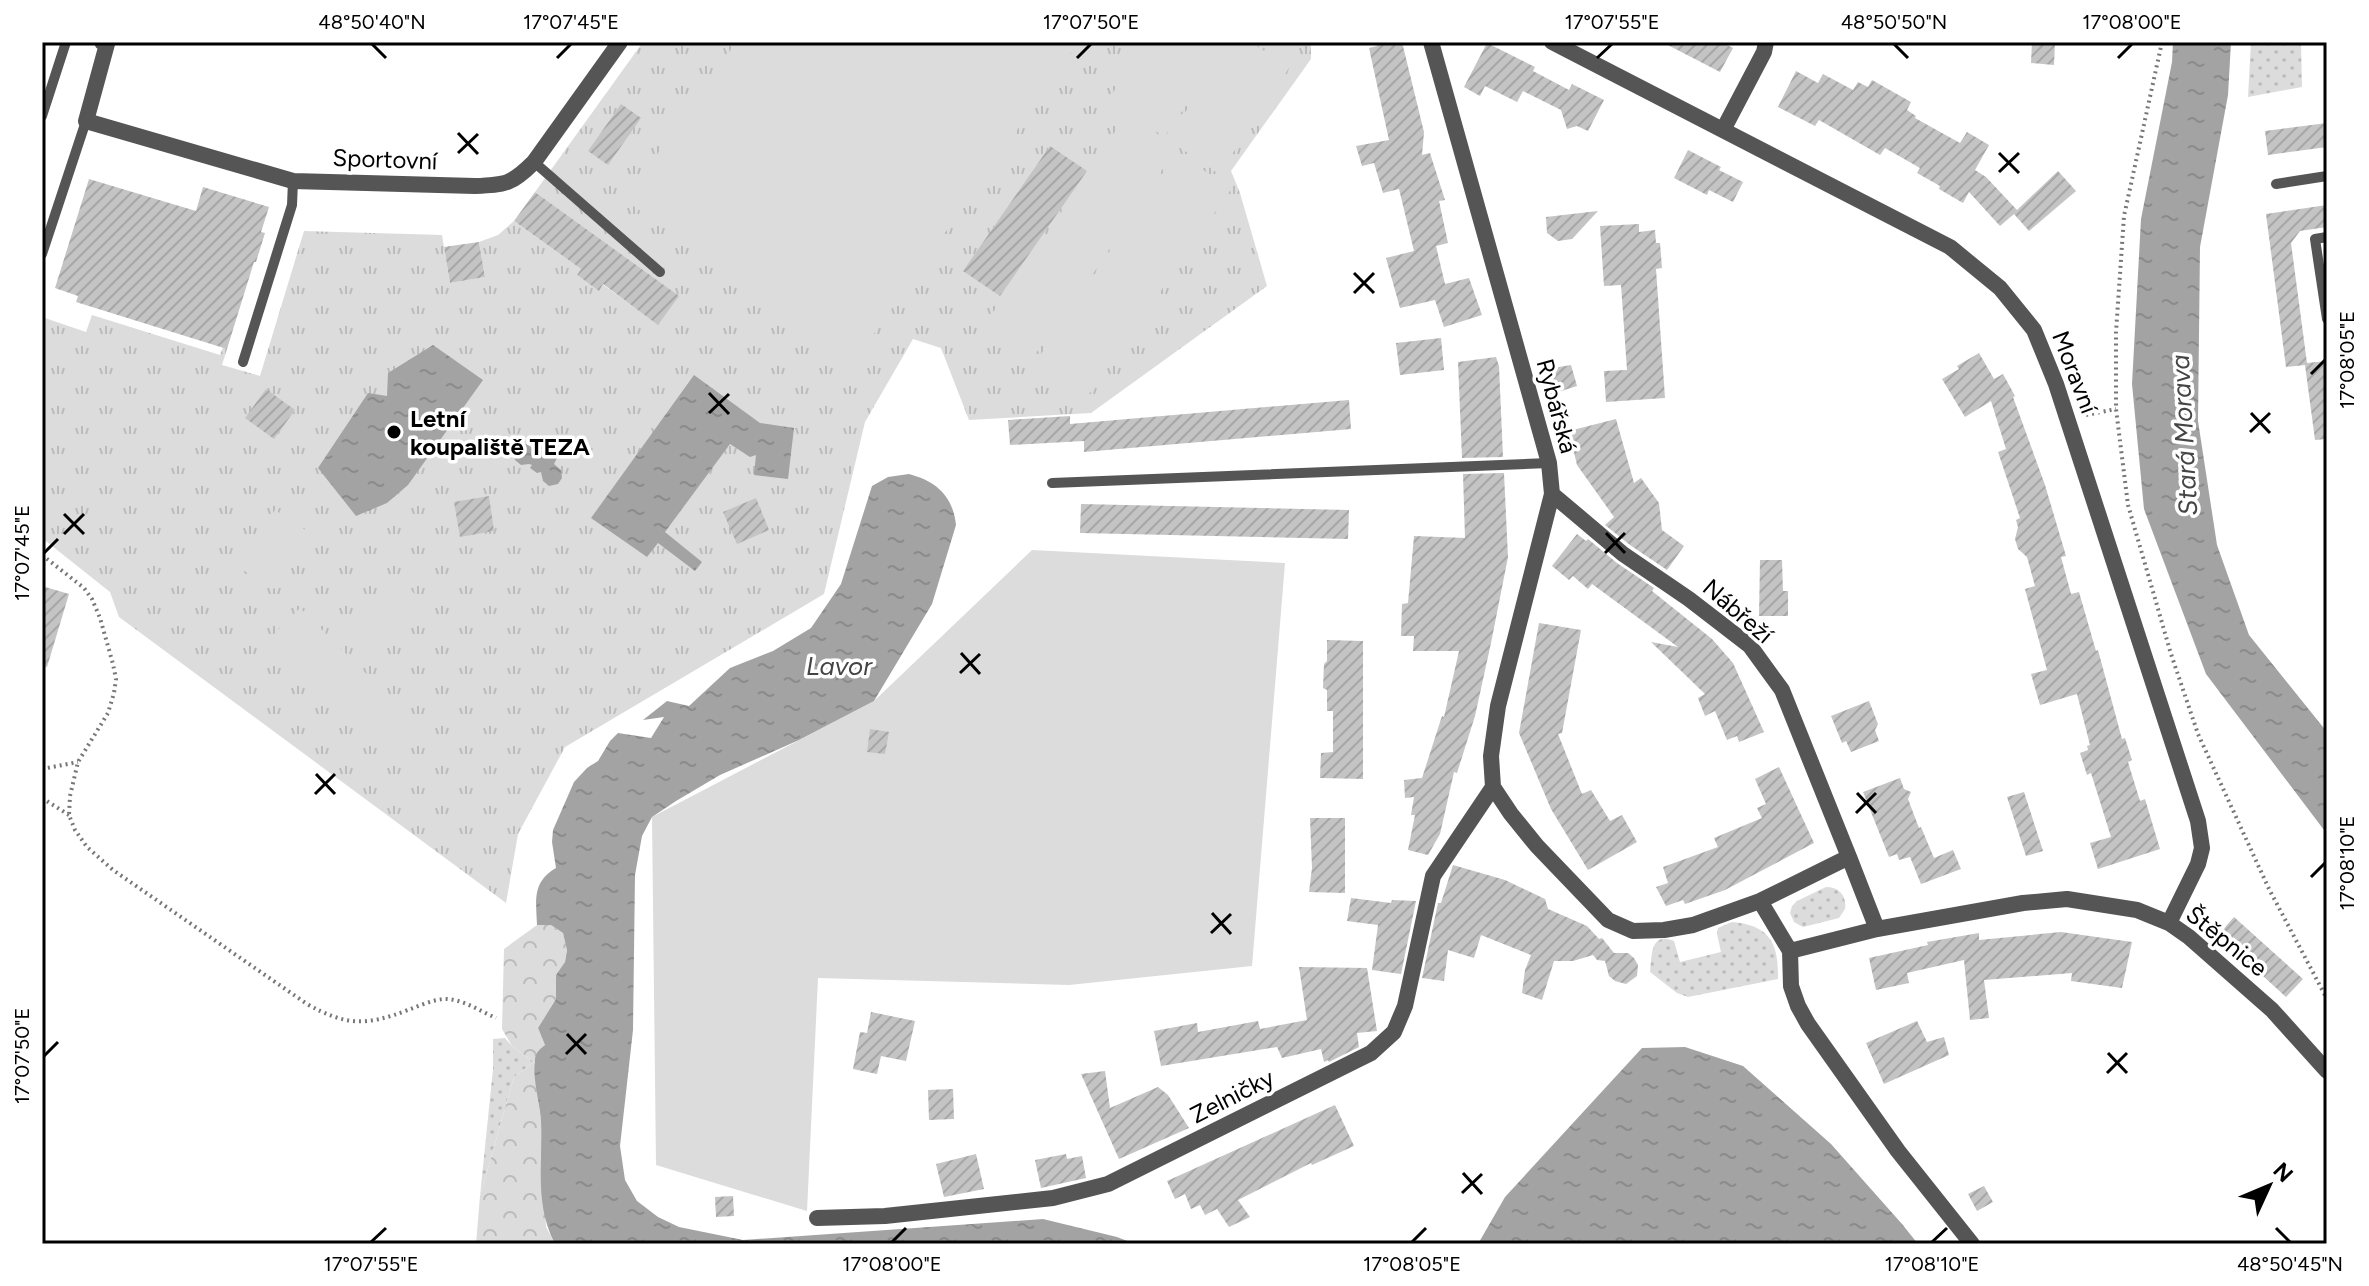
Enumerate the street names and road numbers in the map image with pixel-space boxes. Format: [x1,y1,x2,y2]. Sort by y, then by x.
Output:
street label: Sportovní [332,143,439,175]
street label: Moravní [2046,327,2104,419]
street label: Rybářská [1530,356,1584,456]
street label: Nábřeží [1697,573,1780,650]
street label: Štěpnice [2181,899,2273,983]
street label: Zelničky [1185,1062,1279,1129]

